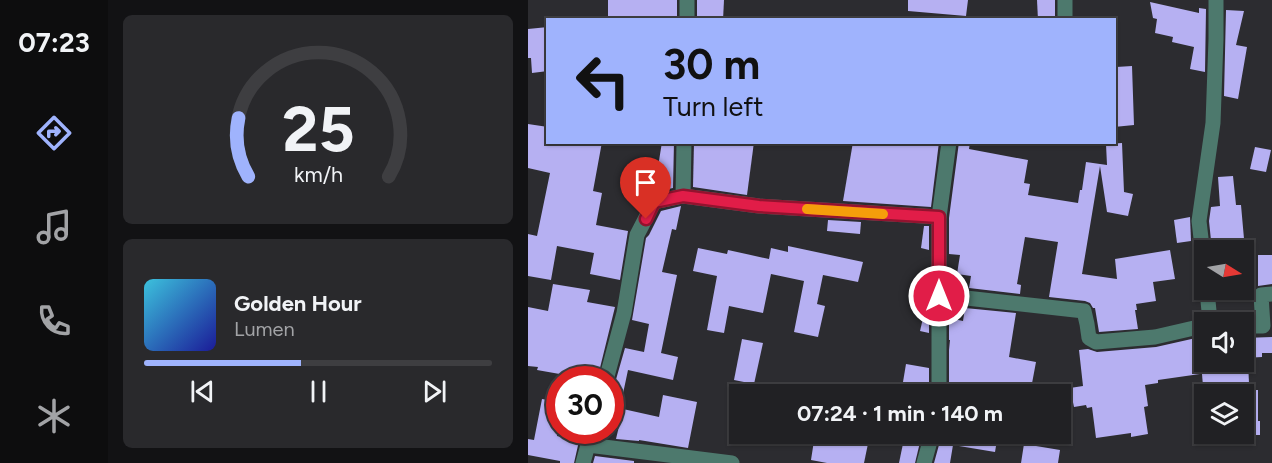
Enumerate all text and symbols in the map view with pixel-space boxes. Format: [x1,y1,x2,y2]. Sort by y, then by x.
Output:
text: 07:23 [18,26,90,59]
text: 30 m [663,39,760,90]
icon: left [564,42,642,120]
text: Turn left [663,90,763,123]
text: 25 [282,92,354,167]
icon: directions [33,112,75,154]
pin [620,157,671,219]
text: km/h [294,162,342,187]
icon: arrive [629,166,662,199]
icon: music [33,206,75,248]
north arrow [1194,240,1254,300]
map controls [1194,240,1254,444]
position arrow [907,264,971,328]
text: Golden Hour [234,290,362,317]
icon: phone [33,300,75,342]
button: sound [1194,312,1254,372]
text: Lumen [234,317,295,341]
speed limit sign: 30 [546,366,624,444]
icon: previous [186,375,219,408]
icon: pause [302,375,335,408]
icon: next [418,375,451,408]
button: layers [1194,384,1254,444]
icon: climate [33,395,75,437]
text: 07:24 · 1 min · 140 m [797,400,1003,427]

